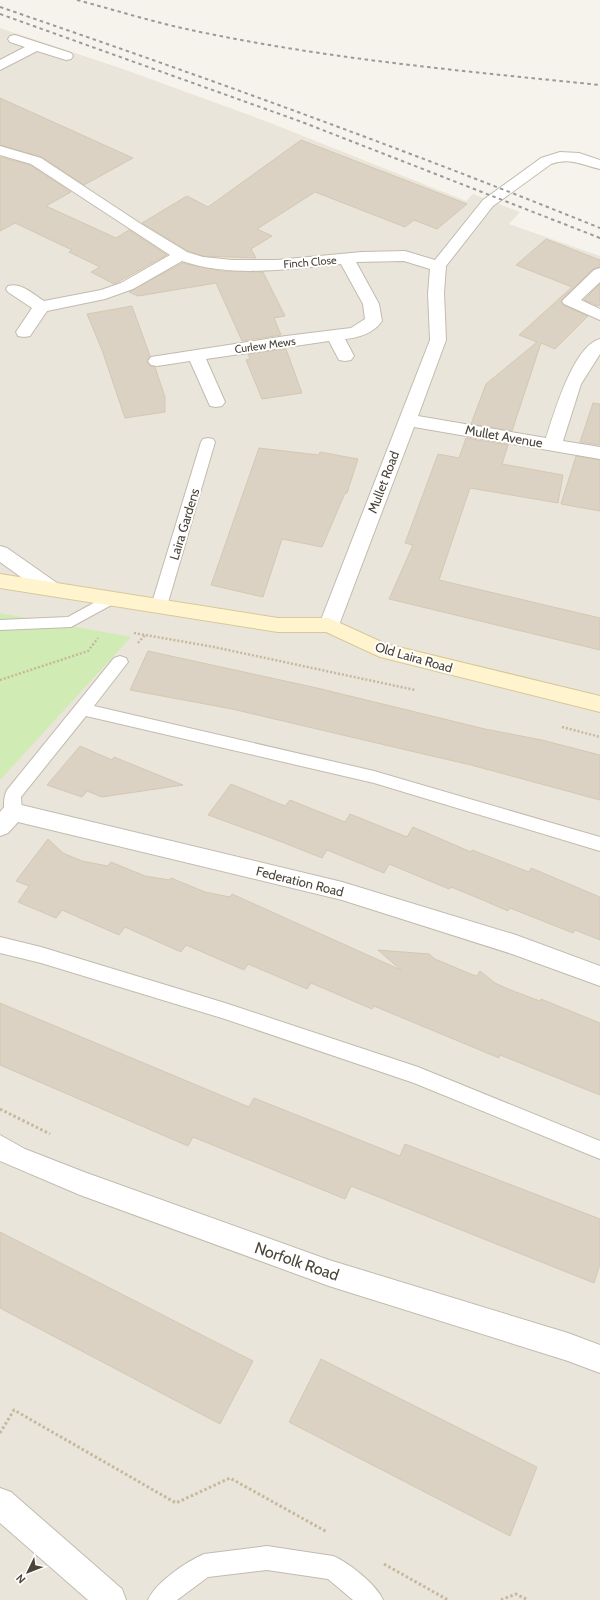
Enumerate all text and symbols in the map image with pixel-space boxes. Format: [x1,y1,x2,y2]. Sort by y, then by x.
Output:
street label: Finch Close [283,253,337,271]
street label: Curlew Mews [234,334,297,356]
street label: Mullet Avenue [464,421,544,451]
street label: Mullet Road [364,449,402,515]
street label: Laira Gardens [166,486,203,562]
street label: Old Laira Road [373,638,455,676]
street label: Federation Road [255,862,345,900]
street label: Norfolk Road [252,1238,342,1285]
north arrow [8,1552,48,1592]
text: N [13,1571,28,1586]

